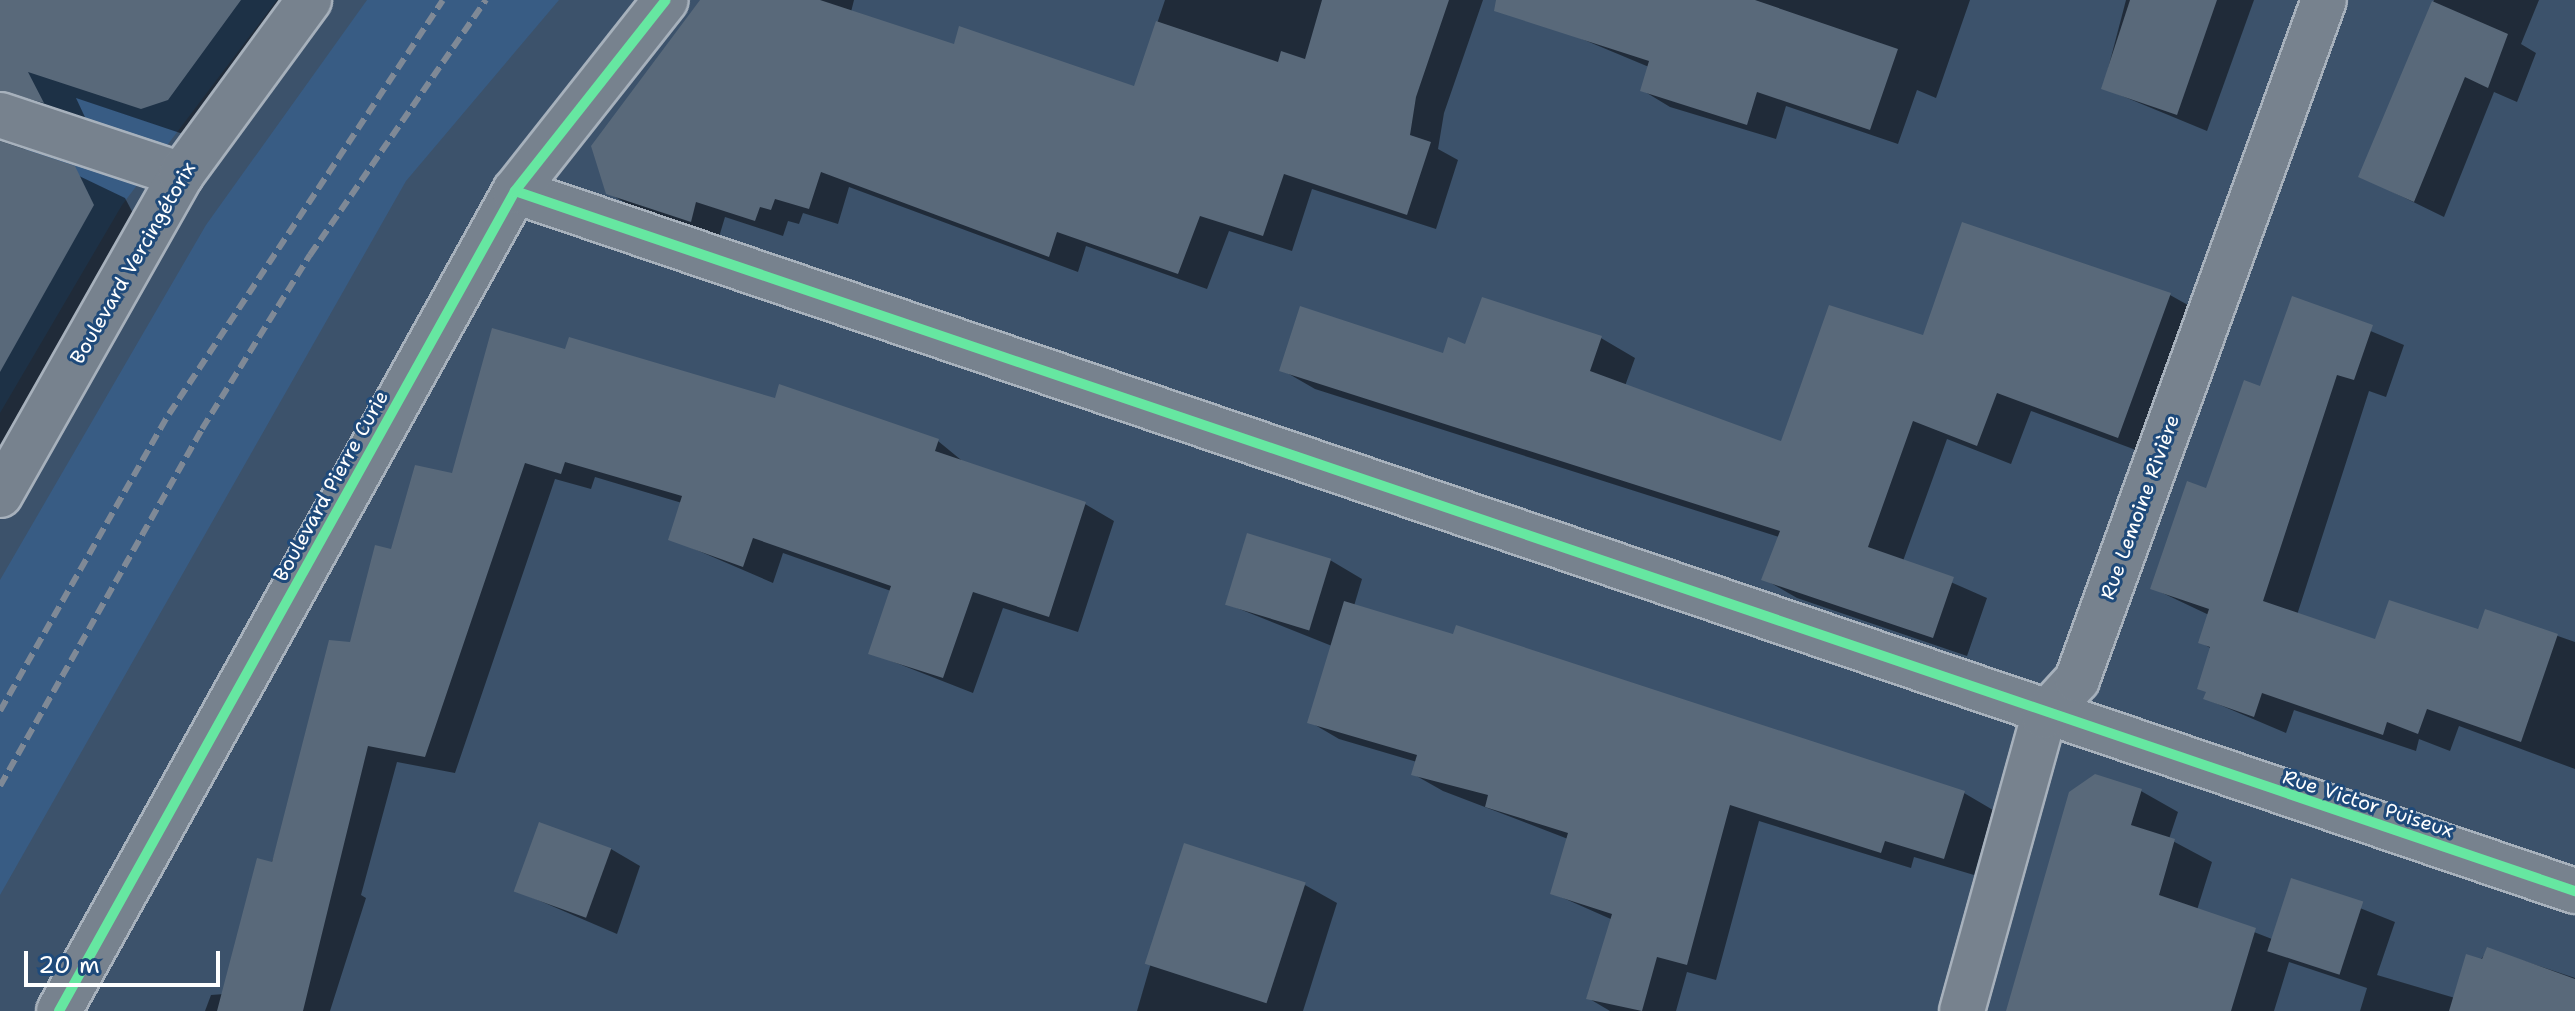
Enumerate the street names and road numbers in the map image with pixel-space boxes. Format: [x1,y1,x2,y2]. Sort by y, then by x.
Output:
street label: Boulevard Vercingétorix [65,158,201,368]
street label: Boulevard Pierre Curie [268,386,394,586]
street label: Rue Lemoine Rivière [2095,411,2185,603]
street label: Rue Victor Puiseux [2279,765,2457,843]

